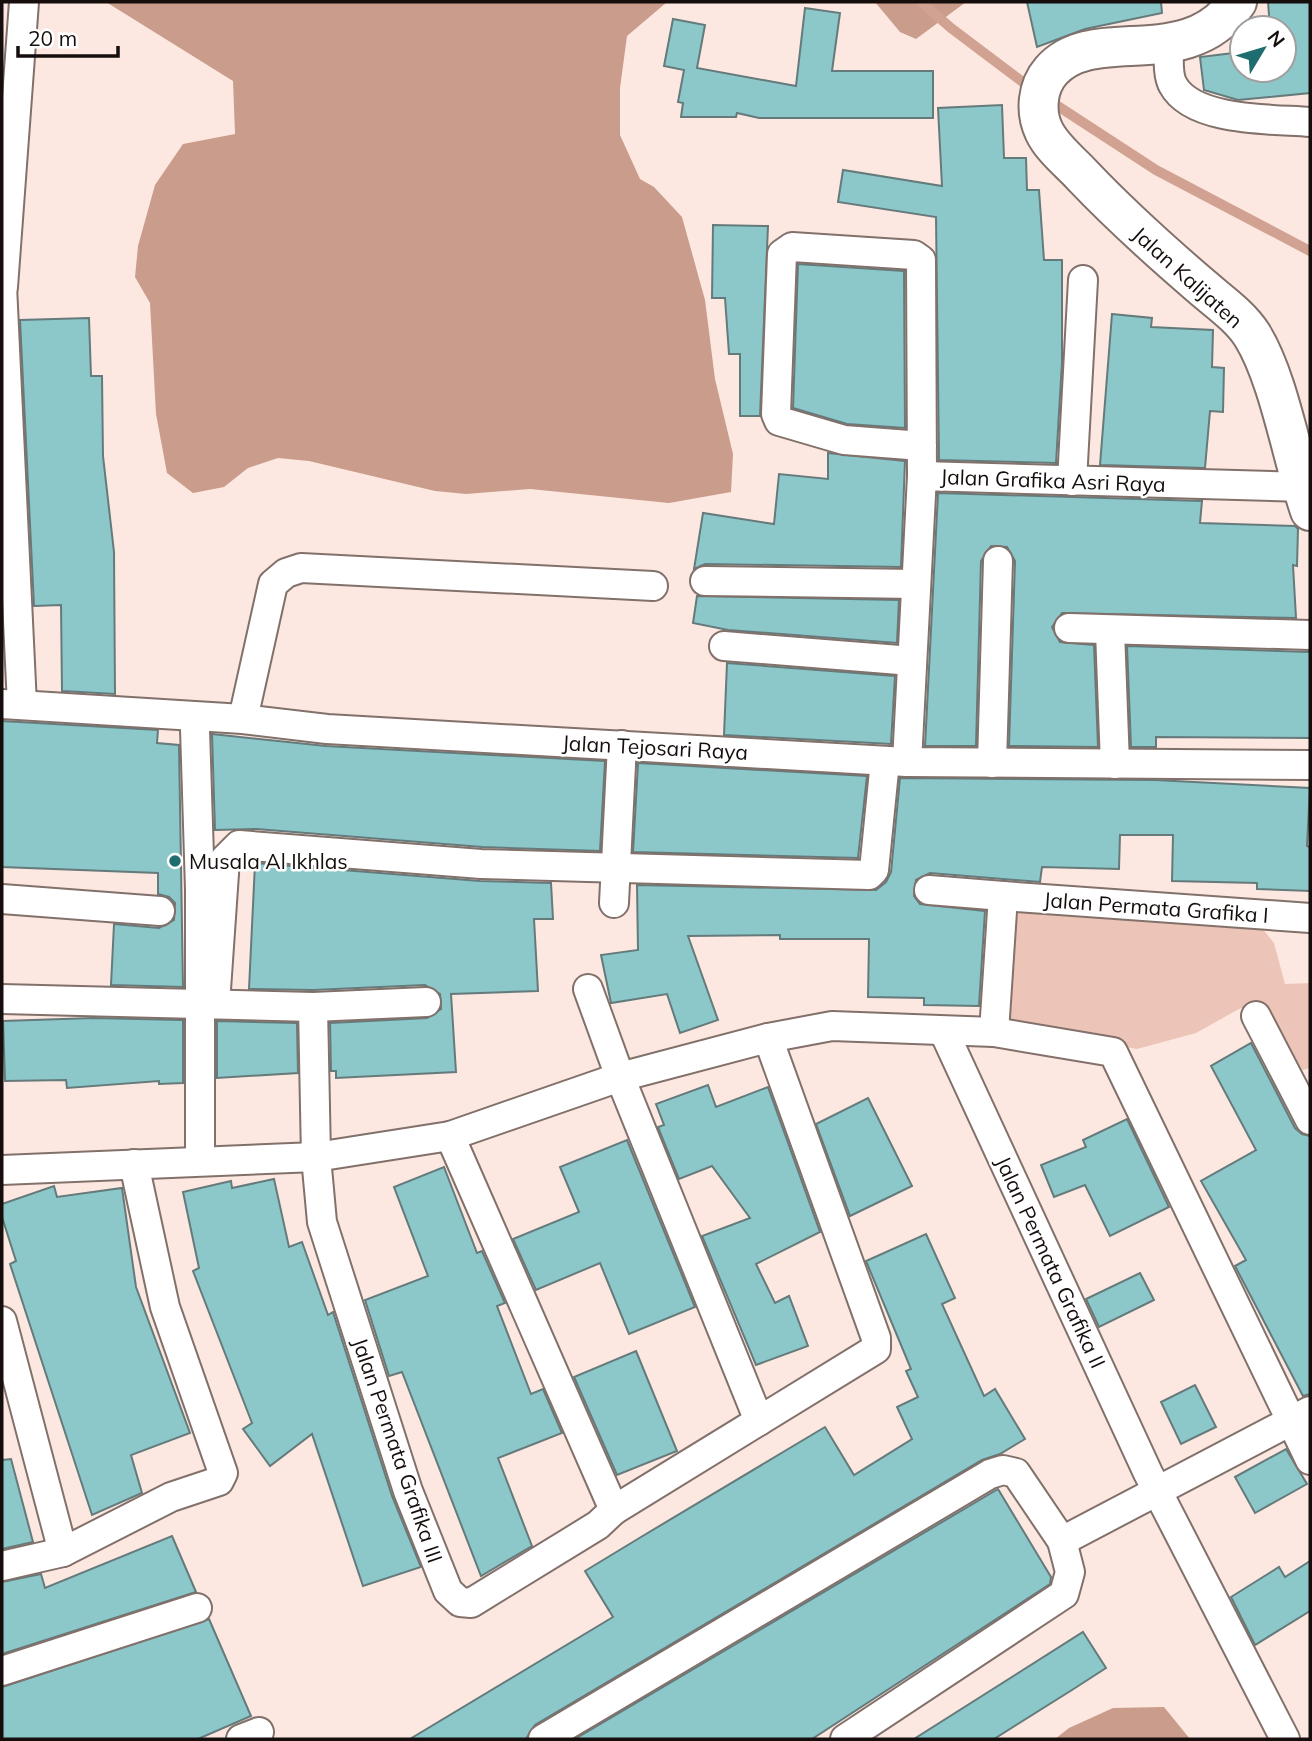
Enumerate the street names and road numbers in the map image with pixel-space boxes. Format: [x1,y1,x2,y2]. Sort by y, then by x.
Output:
street label: Jalan Kalijaten [1128,221,1248,333]
street label: Jalan Grafika Asri Raya [940,463,1166,497]
street label: Jalan Tejosari Raya [561,729,749,765]
street label: Jalan Permata Grafika I [1043,886,1269,928]
street label: Jalan Permata Grafika II [990,1152,1112,1372]
street label: Jalan Permata Grafika III [347,1334,449,1566]

